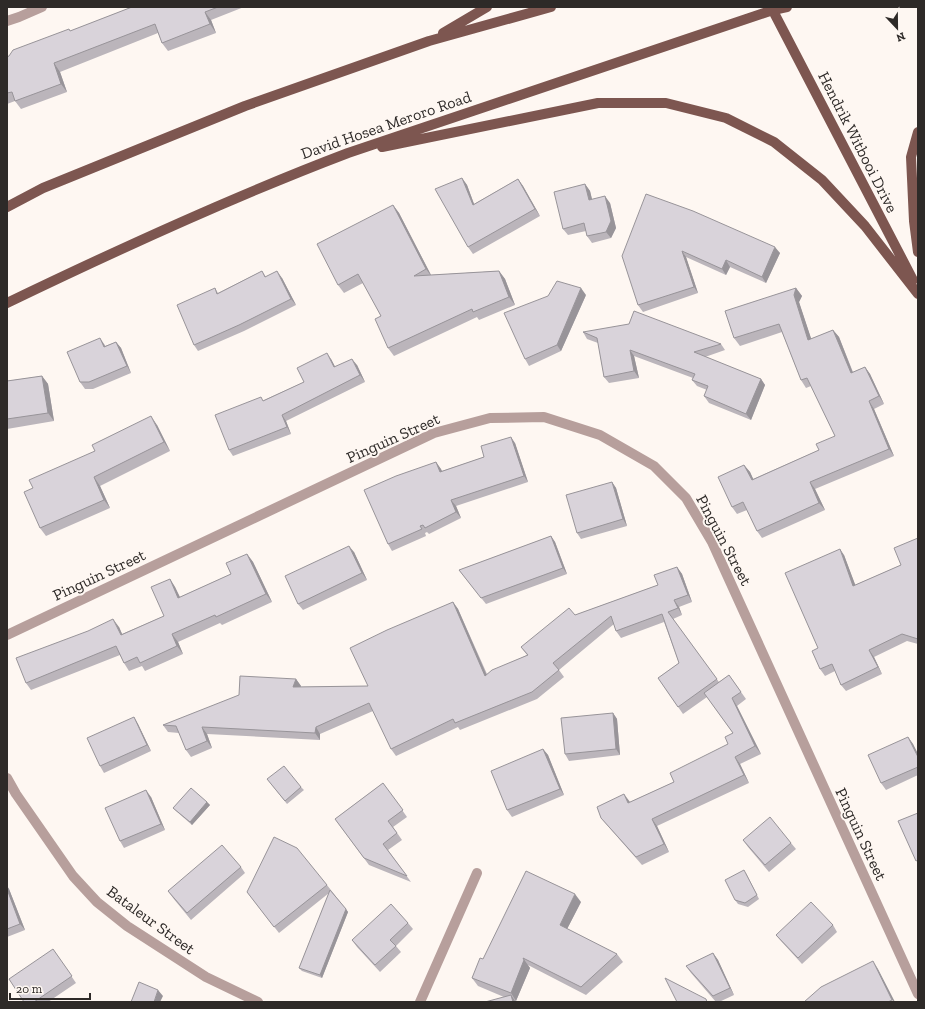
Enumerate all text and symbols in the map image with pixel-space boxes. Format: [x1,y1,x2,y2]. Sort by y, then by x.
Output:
north arrow [877,8,917,48]
text: N [894,29,907,45]
street label: Hendrik Witbooi Drive [814,68,902,216]
street label: David Hosea Meroro Road [298,87,474,163]
street label: Pinguin Street [343,409,443,467]
street label: Pinguin Street [692,491,756,589]
street label: Pinguin Street [50,545,148,605]
street label: Pinguin Street [831,785,891,883]
street label: Bataleur Street [103,882,199,958]
scale bar [10,975,90,1001]
text: 20 m [16,982,43,996]

